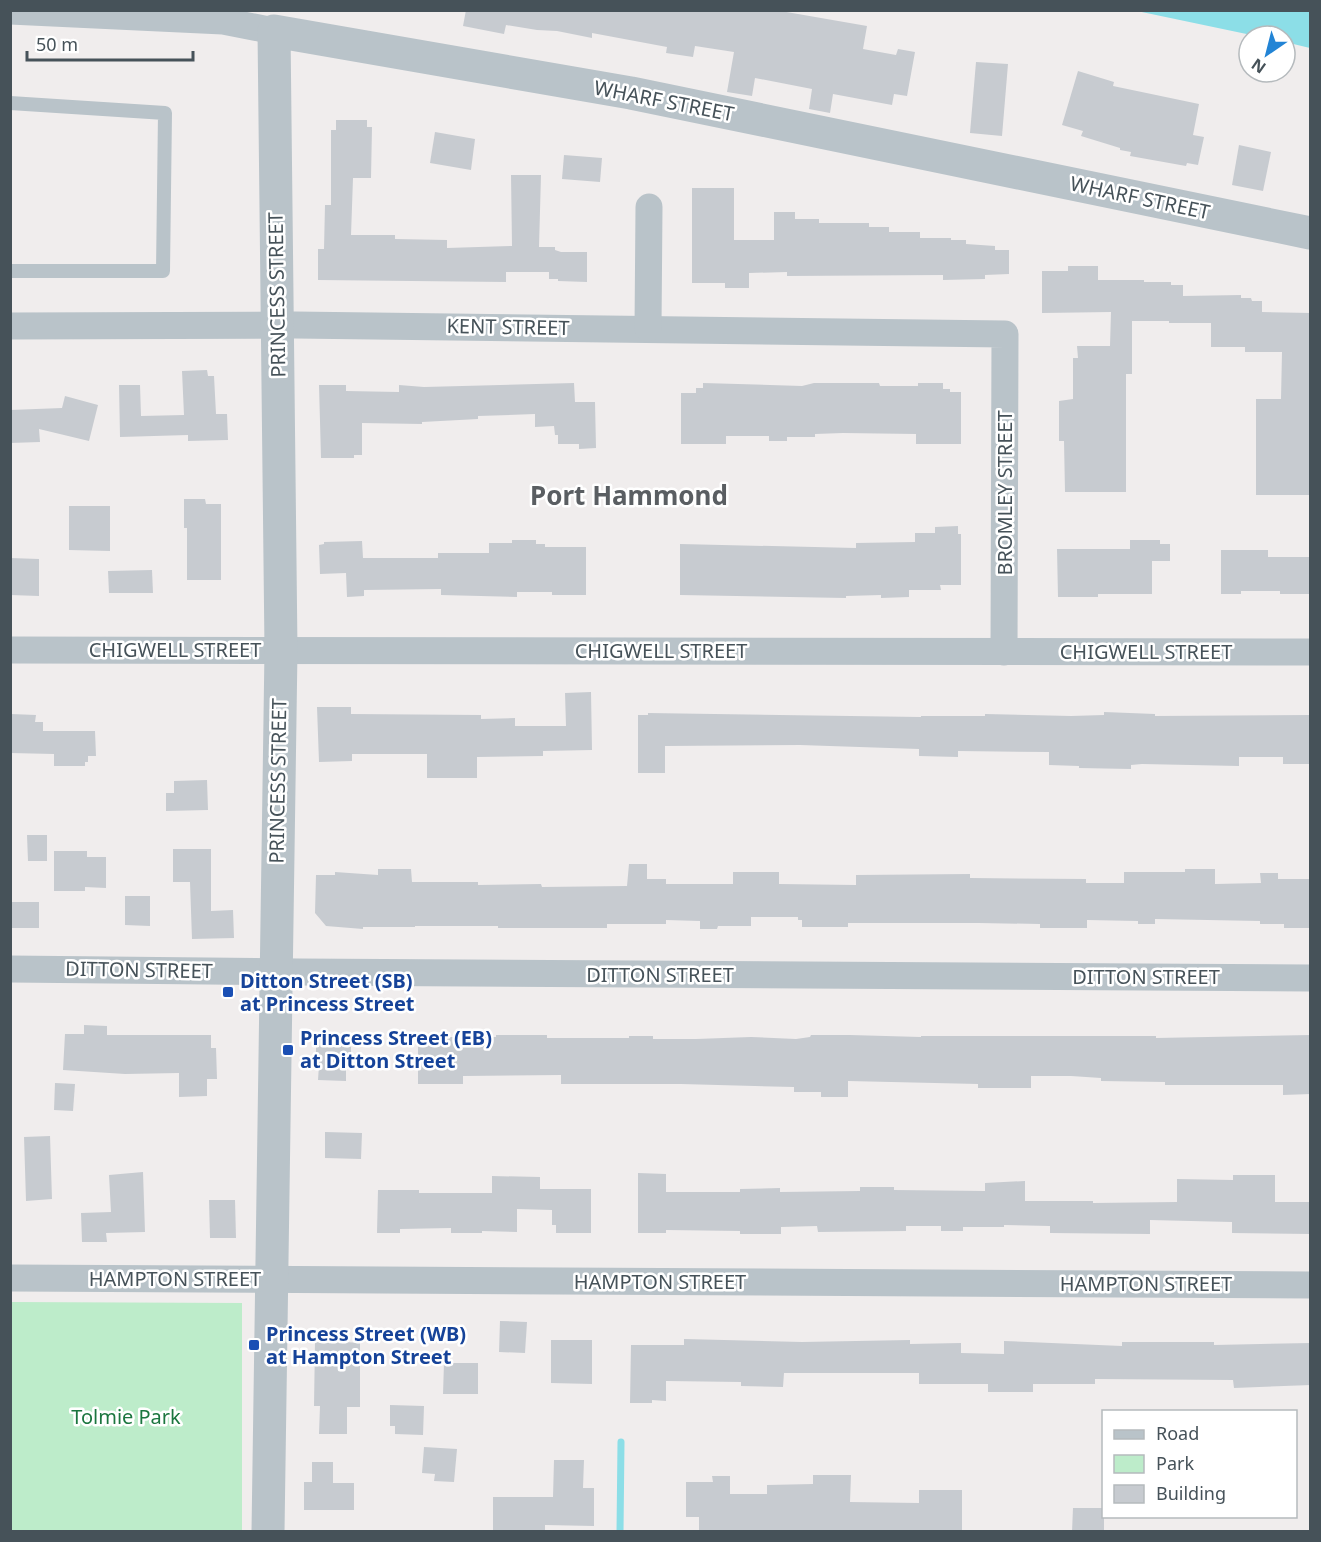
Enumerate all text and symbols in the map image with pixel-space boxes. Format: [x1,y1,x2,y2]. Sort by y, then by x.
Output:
scale bar [27,24,194,62]
north arrow [1237,24,1297,84]
text: 50 m [36,32,78,56]
text: N [1247,54,1270,79]
street label: WHARF STREET [592,74,736,127]
street label: WHARF STREET [1068,170,1212,225]
street label: PRINCESS STREET [262,212,291,378]
street label: KENT STREET [446,312,570,341]
street label: BROMLEY STREET [991,410,1018,576]
district label: Port Hammond [530,477,728,513]
street label: CHIGWELL STREET [89,636,261,663]
street label: CHIGWELL STREET [575,637,747,664]
street label: CHIGWELL STREET [1060,638,1232,665]
street label: PRINCESS STREET [263,698,292,864]
street label: DITTON STREET [65,955,213,984]
street label: DITTON STREET [586,961,734,988]
street label: DITTON STREET [1072,963,1220,990]
place label: Ditton Street (SB) at Princess Street [240,967,415,1017]
marker: Ditton Street (SB) at Princess Street [221,985,235,999]
place label: Princess Street (EB) at Ditton Street [300,1024,492,1074]
marker: Princess Street (EB) at Ditton Street [281,1043,295,1057]
street label: HAMPTON STREET [89,1265,261,1292]
street label: HAMPTON STREET [574,1268,746,1295]
street label: HAMPTON STREET [1060,1270,1232,1297]
place label: Princess Street (WB) at Hampton Street [266,1320,466,1370]
marker: Princess Street (WB) at Hampton Street [247,1338,261,1352]
park label: Tolmie Park [71,1403,181,1430]
legend [1102,1410,1297,1518]
text: Road [1156,1421,1199,1445]
text: Park [1156,1451,1194,1475]
text: Building [1156,1481,1226,1505]

